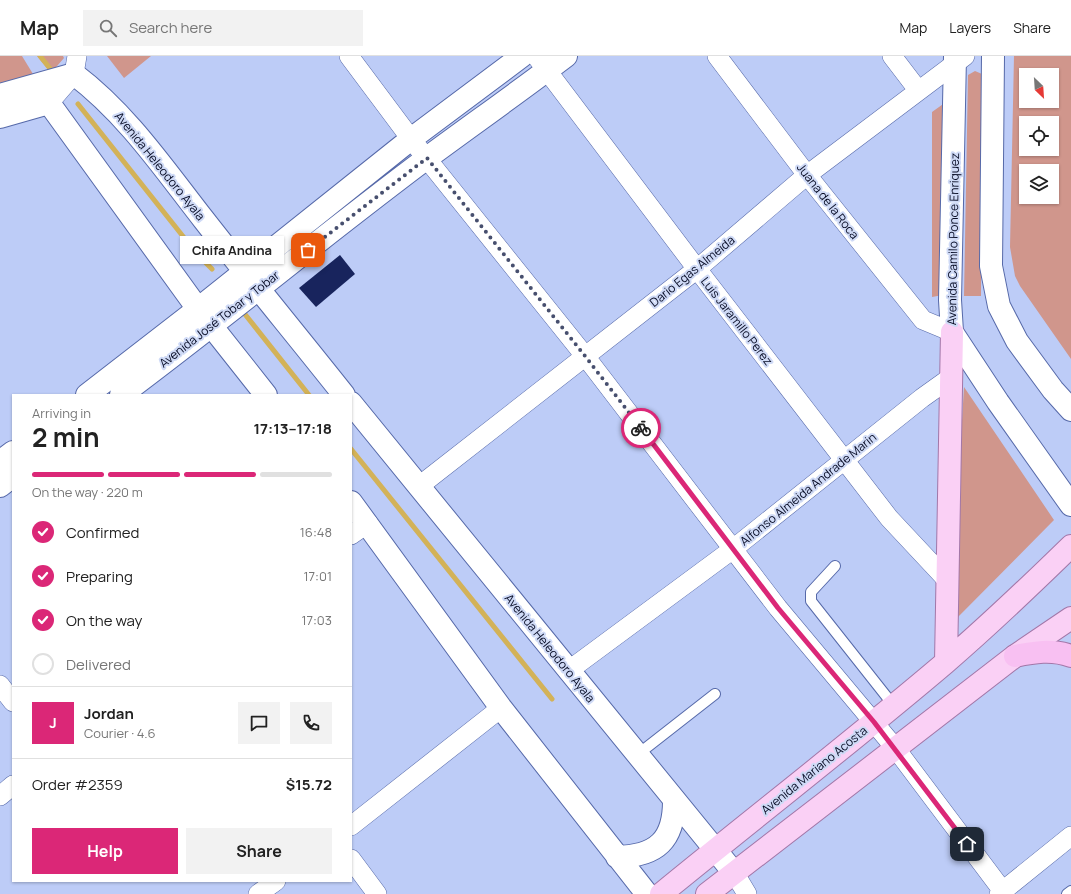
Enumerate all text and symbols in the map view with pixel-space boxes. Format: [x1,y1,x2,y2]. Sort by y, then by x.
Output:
search box [83,10,363,46]
text: Map [20,15,59,41]
icon: search [97,17,119,39]
text: Search here [129,17,212,38]
text: Map [899,18,927,37]
text: Layers [949,18,991,37]
text: Share [1013,18,1051,37]
north arrow [1019,68,1059,108]
map controls [1019,68,1059,204]
street label: Avenida Heleodoro Ayala [111,108,209,224]
button: locate [1019,116,1059,156]
street label: Avenida Camilo Ponce Enriquez [943,153,963,325]
street label: Juana de la Roca [793,160,863,242]
button: layers [1019,164,1059,204]
street label: Dario Egas Almeida [646,231,738,311]
pin [291,233,325,267]
callout: Chifa Andina [180,236,284,264]
icon: bag [297,239,319,261]
text: Chifa Andina [192,241,272,259]
street label: Avenida José Tobar y Tobar [155,266,283,371]
street label: Luis Jaramillo Perez [697,273,777,369]
text: Arriving in [32,404,91,422]
courier [621,408,661,448]
icon: bike [630,417,652,439]
text: 17:13–17:18 [254,418,332,439]
text: 2 min [32,419,100,455]
street label: Alfonso Almeida Andrade Marin [736,429,880,549]
text: On the way · 220 m [32,483,143,501]
icon: check [32,521,54,543]
text: Confirmed [66,522,139,543]
text: 16:48 [300,523,332,541]
icon: check [32,565,54,587]
text: Preparing [66,566,133,587]
text: 17:01 [304,567,332,585]
street label: Avenida Heleodoro Ayala [501,590,599,706]
icon: check [32,609,54,631]
text: On the way [66,610,142,631]
text: 17:03 [301,611,332,629]
text: Delivered [66,654,131,675]
button: chat [238,702,280,744]
button: phone [290,702,332,744]
text: Jordan [84,703,134,724]
text: J [49,712,57,733]
street label: Avenida Mariano Acosta [757,722,871,818]
text: Courier · 4.6 [84,724,156,742]
text: Order #2359 [32,774,123,795]
text: $15.72 [286,774,332,795]
pin [950,827,984,861]
button: Help [32,828,178,874]
button: Share [186,828,332,874]
icon: home [956,833,978,855]

